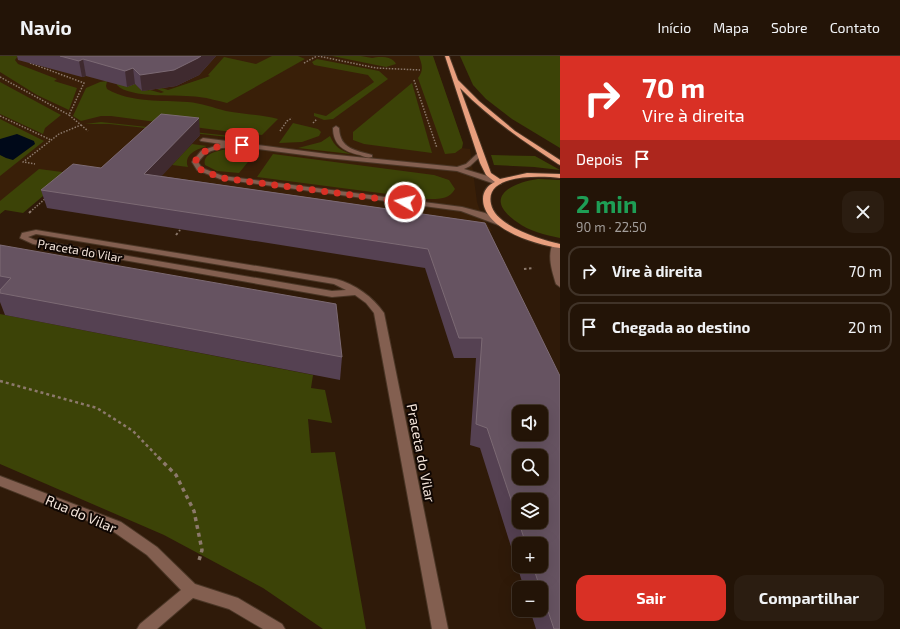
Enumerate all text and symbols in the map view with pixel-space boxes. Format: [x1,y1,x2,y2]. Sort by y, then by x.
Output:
text: Navio [20,16,72,39]
text: Início [658,19,691,36]
text: Mapa [713,19,749,36]
text: Sobre [771,19,808,36]
text: Contato [830,19,880,36]
text: 70 m [642,70,705,104]
icon: right [576,72,628,124]
text: Vire à direita [642,104,745,126]
pin [225,128,259,162]
icon: arrive [231,134,253,156]
icon: arrive [631,148,653,170]
text: Depois [576,150,623,168]
position arrow [384,181,426,223]
text: 2 min [576,189,637,218]
button: close [842,191,884,233]
text: 90 m · 22:50 [576,219,647,235]
street label: Praceta do Vilar [37,236,124,264]
icon: right [578,260,600,282]
text: Vire à direita [612,262,702,280]
text: 70 m [849,262,882,280]
icon: arrive [578,316,600,338]
text: Chegada ao destino [612,318,750,336]
text: 20 m [848,318,882,336]
street label: Praceta do Vilar [404,402,439,504]
map controls [512,405,548,617]
button: sound [512,405,548,441]
button: search [512,449,548,485]
street label: Rua do Vilar [43,491,120,536]
button: layers [512,493,548,529]
button: + [512,537,548,573]
button: Sair [576,575,726,621]
button: Compartilhar [734,575,884,621]
button: − [512,581,548,617]

